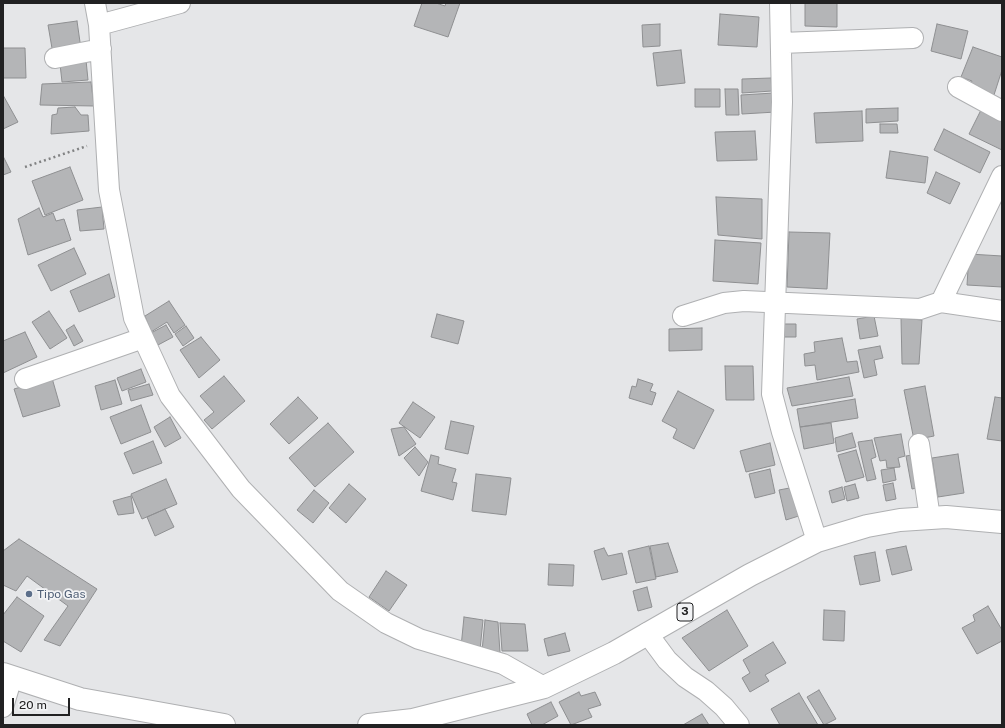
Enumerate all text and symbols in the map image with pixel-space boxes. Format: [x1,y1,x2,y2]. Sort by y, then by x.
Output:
place label: Tipo Gas [37,587,85,601]
marker: Tipo Gas [24,589,34,599]
road number: 3 [677,603,693,621]
scale bar [14,690,72,716]
text: 20 m [19,698,47,712]

